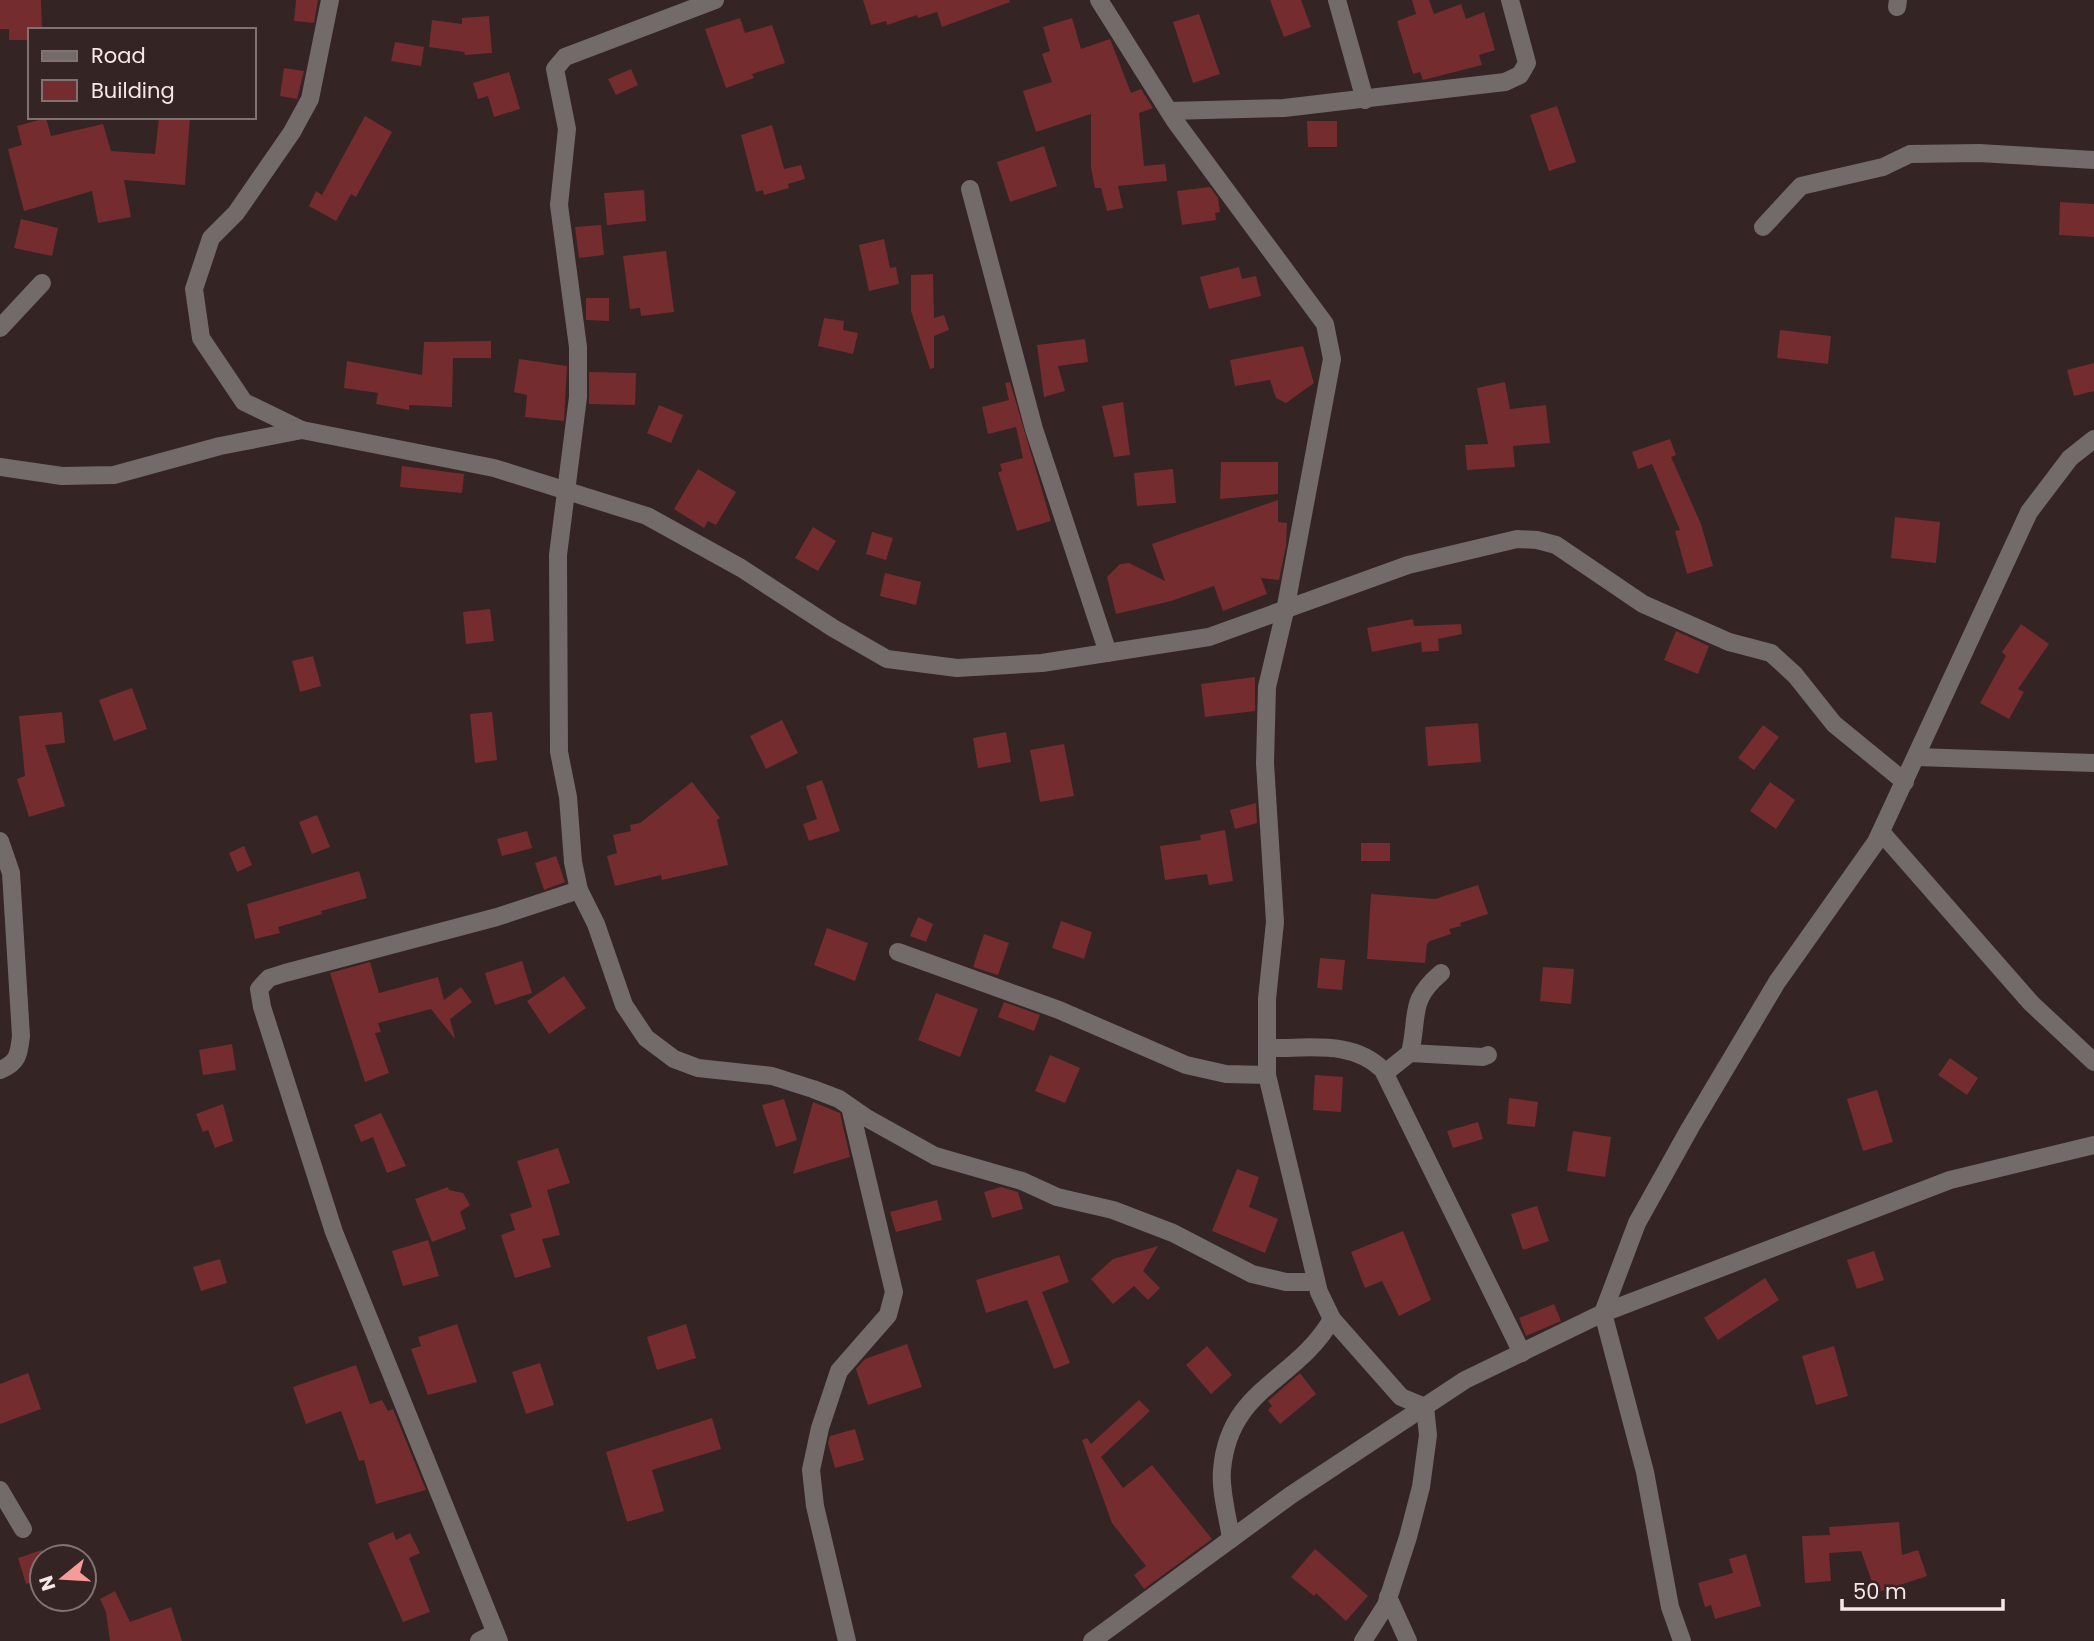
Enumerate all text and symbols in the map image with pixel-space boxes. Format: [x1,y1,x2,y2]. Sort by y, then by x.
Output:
legend [28,28,256,119]
text: Road [91,41,146,70]
text: Building [91,76,175,105]
north arrow [28,1543,98,1613]
scale bar [1842,1568,2003,1612]
text: N [32,1572,62,1594]
text: 50 m [1853,1577,1907,1606]

